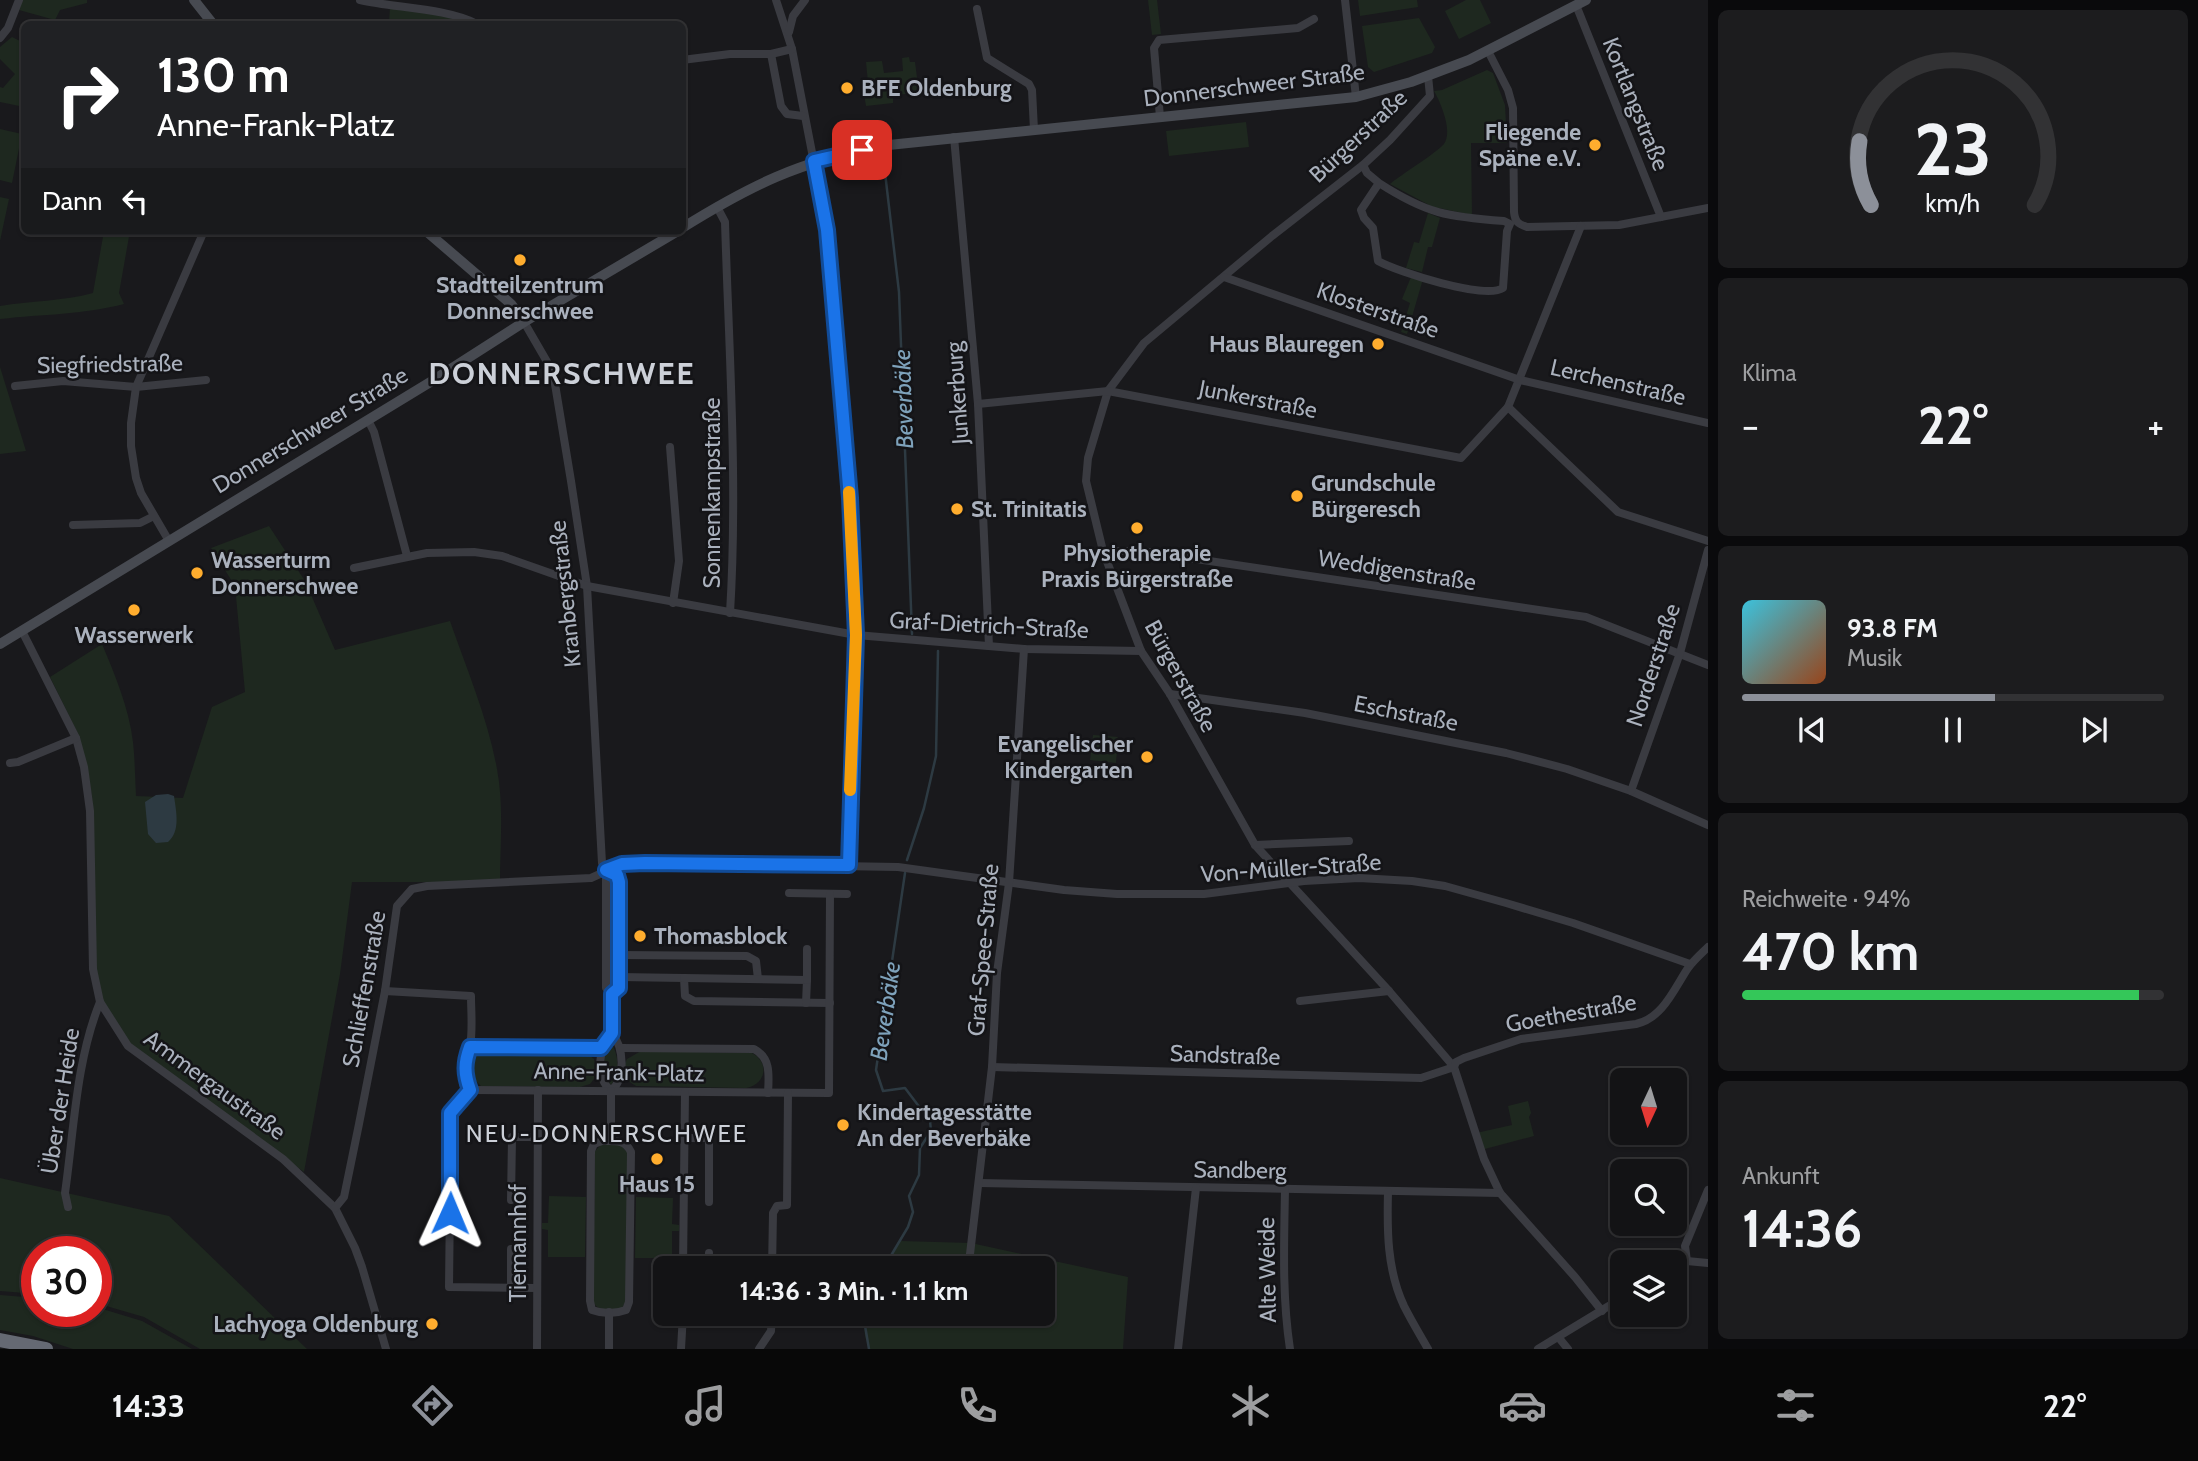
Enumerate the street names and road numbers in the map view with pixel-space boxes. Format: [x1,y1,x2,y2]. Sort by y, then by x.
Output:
street label: Kortlangstraße [1597,33,1675,175]
street label: Donnerschweer Straße [1142,58,1366,112]
street label: Bürgerstraße [1303,83,1413,188]
street label: Klosterstraße [1313,276,1443,344]
street label: Junkerburg [939,340,975,446]
street label: Siegfriedstraße [37,349,183,379]
street label: Lerchenstraße [1548,353,1689,411]
street label: Donnerschweer Straße [207,361,413,499]
street label: Junkerstraße [1196,374,1320,424]
street label: Sonnenkampstraße [698,397,726,589]
street label: Kranbergstraße [543,519,587,669]
street label: Weddigenstraße [1316,544,1478,596]
street label: Norderstraße [1620,600,1686,730]
street label: Graf-Dietrich-Straße [889,606,1090,644]
street label: Bürgerstraße [1139,615,1223,737]
street label: Eschstraße [1352,689,1461,737]
street label: Von-Müller-Straße [1200,848,1382,888]
street label: Graf-Spee-Straße [962,862,1005,1037]
street label: Schlieffenstraße [336,908,392,1069]
street label: Goethestraße [1504,988,1639,1038]
street label: Ammergaustraße [139,1024,291,1146]
street label: Über der Heide [35,1026,85,1176]
street label: Sandstraße [1169,1039,1281,1071]
street label: Anne-Frank-Platz [533,1057,705,1087]
street label: Sandberg [1193,1155,1287,1185]
street label: Tiemannhof [504,1183,532,1302]
street label: Alte Weide [1252,1217,1282,1323]

